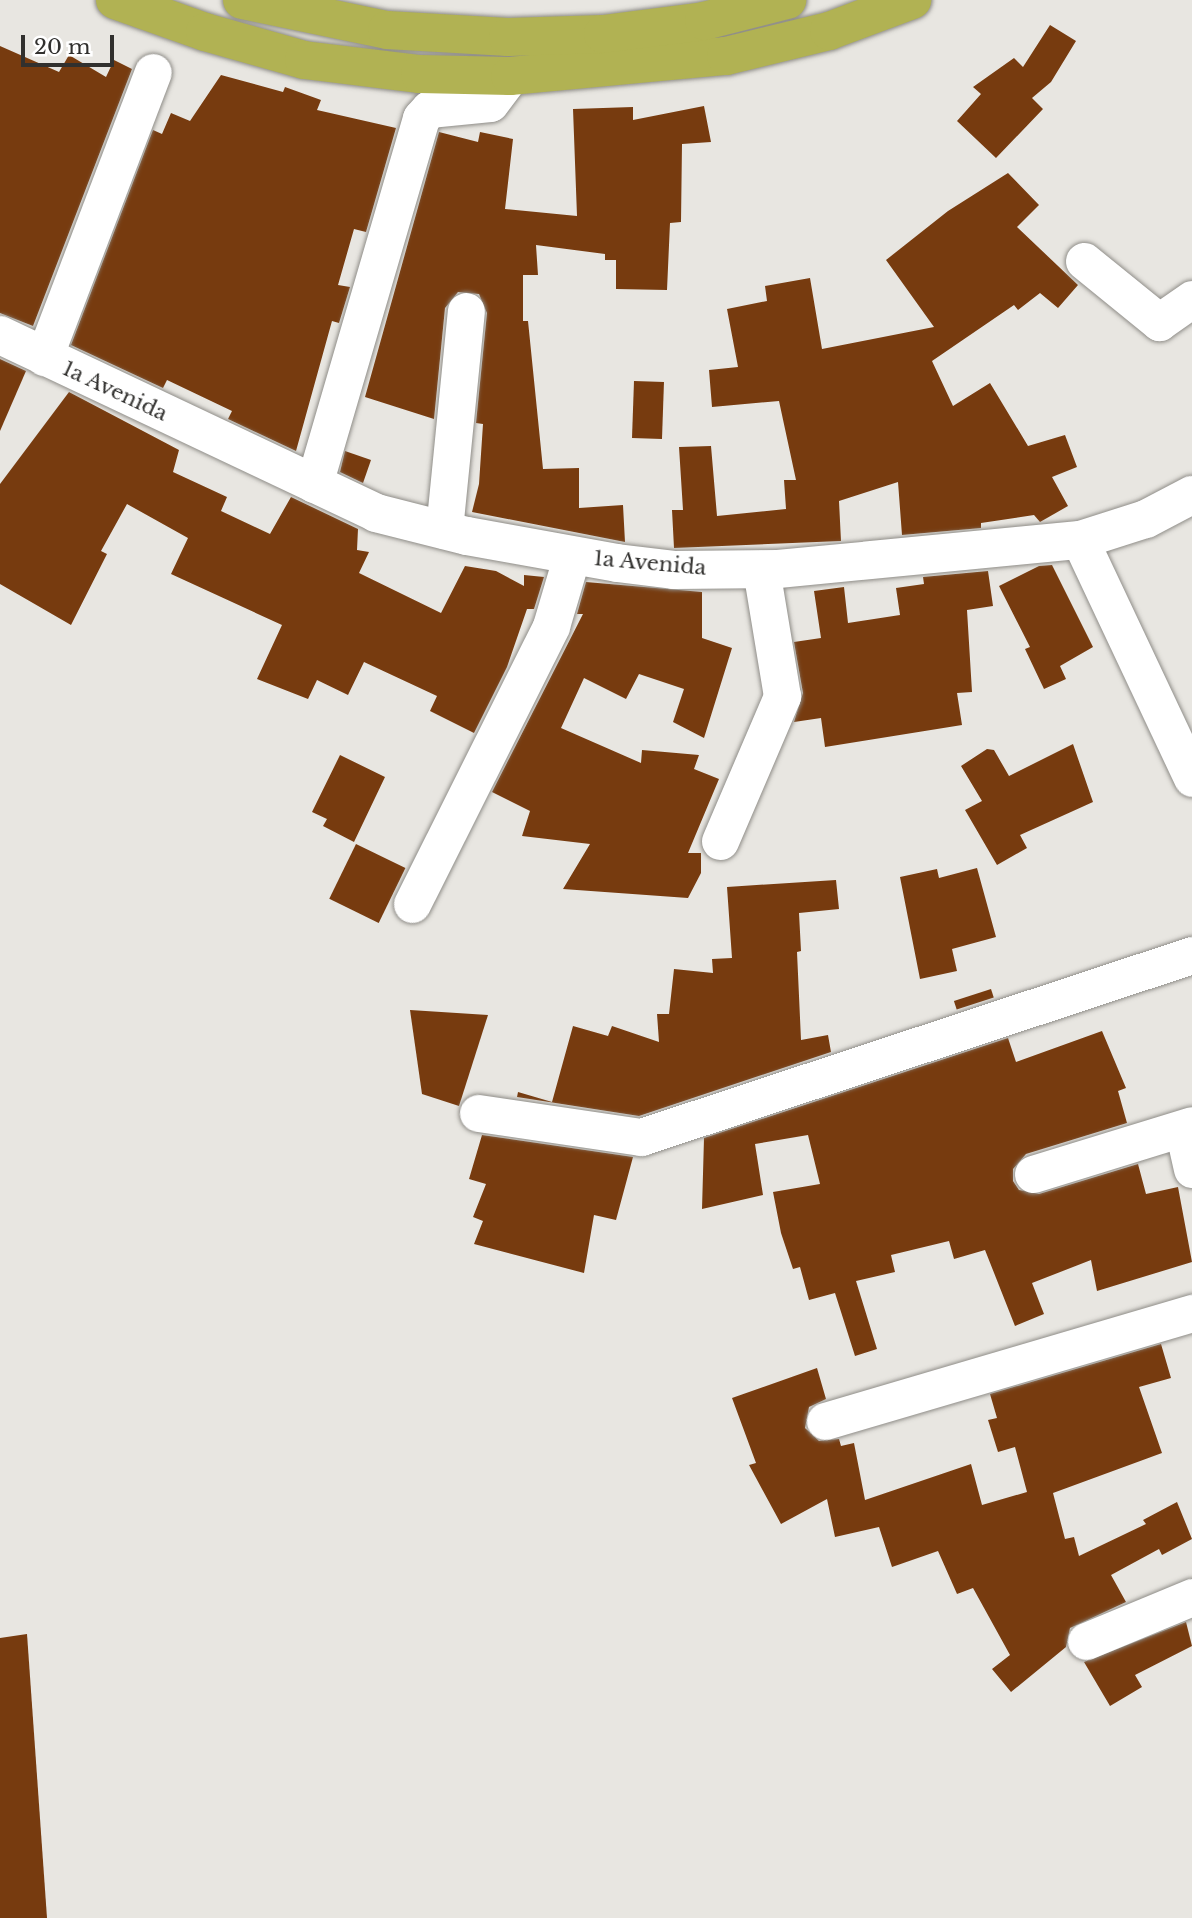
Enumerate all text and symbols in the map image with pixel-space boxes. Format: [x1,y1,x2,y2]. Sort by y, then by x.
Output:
scale bar [24,21,117,65]
text: 20 m [34,34,91,60]
street label: 1a Avenida [58,356,172,426]
street label: 1a Avenida [592,545,708,581]

